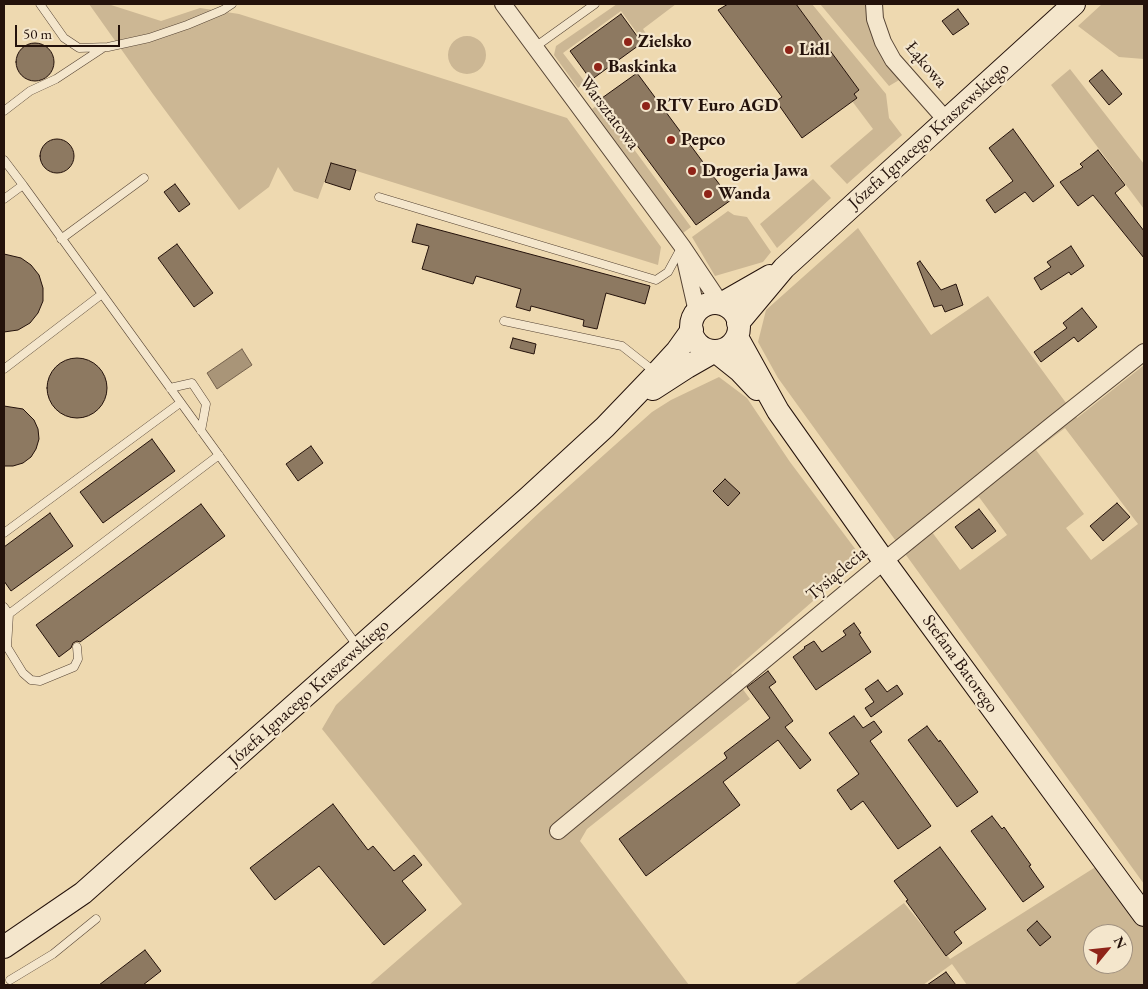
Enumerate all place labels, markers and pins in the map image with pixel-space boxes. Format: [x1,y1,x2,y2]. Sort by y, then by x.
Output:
place label: Zielsko [638,31,692,53]
marker: Zielsko [622,36,634,48]
place label: Lidl [799,39,830,61]
marker: Lidl [783,44,795,56]
place label: Baskinka [608,56,677,78]
marker: Baskinka [592,61,604,73]
place label: RTV Euro AGD [656,95,778,117]
marker: RTV Euro AGD [640,100,652,112]
place label: Pepco [681,129,725,151]
marker: Pepco [665,134,677,146]
place label: Drogeria Jawa [702,160,808,182]
marker: Drogeria Jawa [686,165,698,177]
place label: Wanda [718,183,770,205]
marker: Wanda [702,188,714,200]

